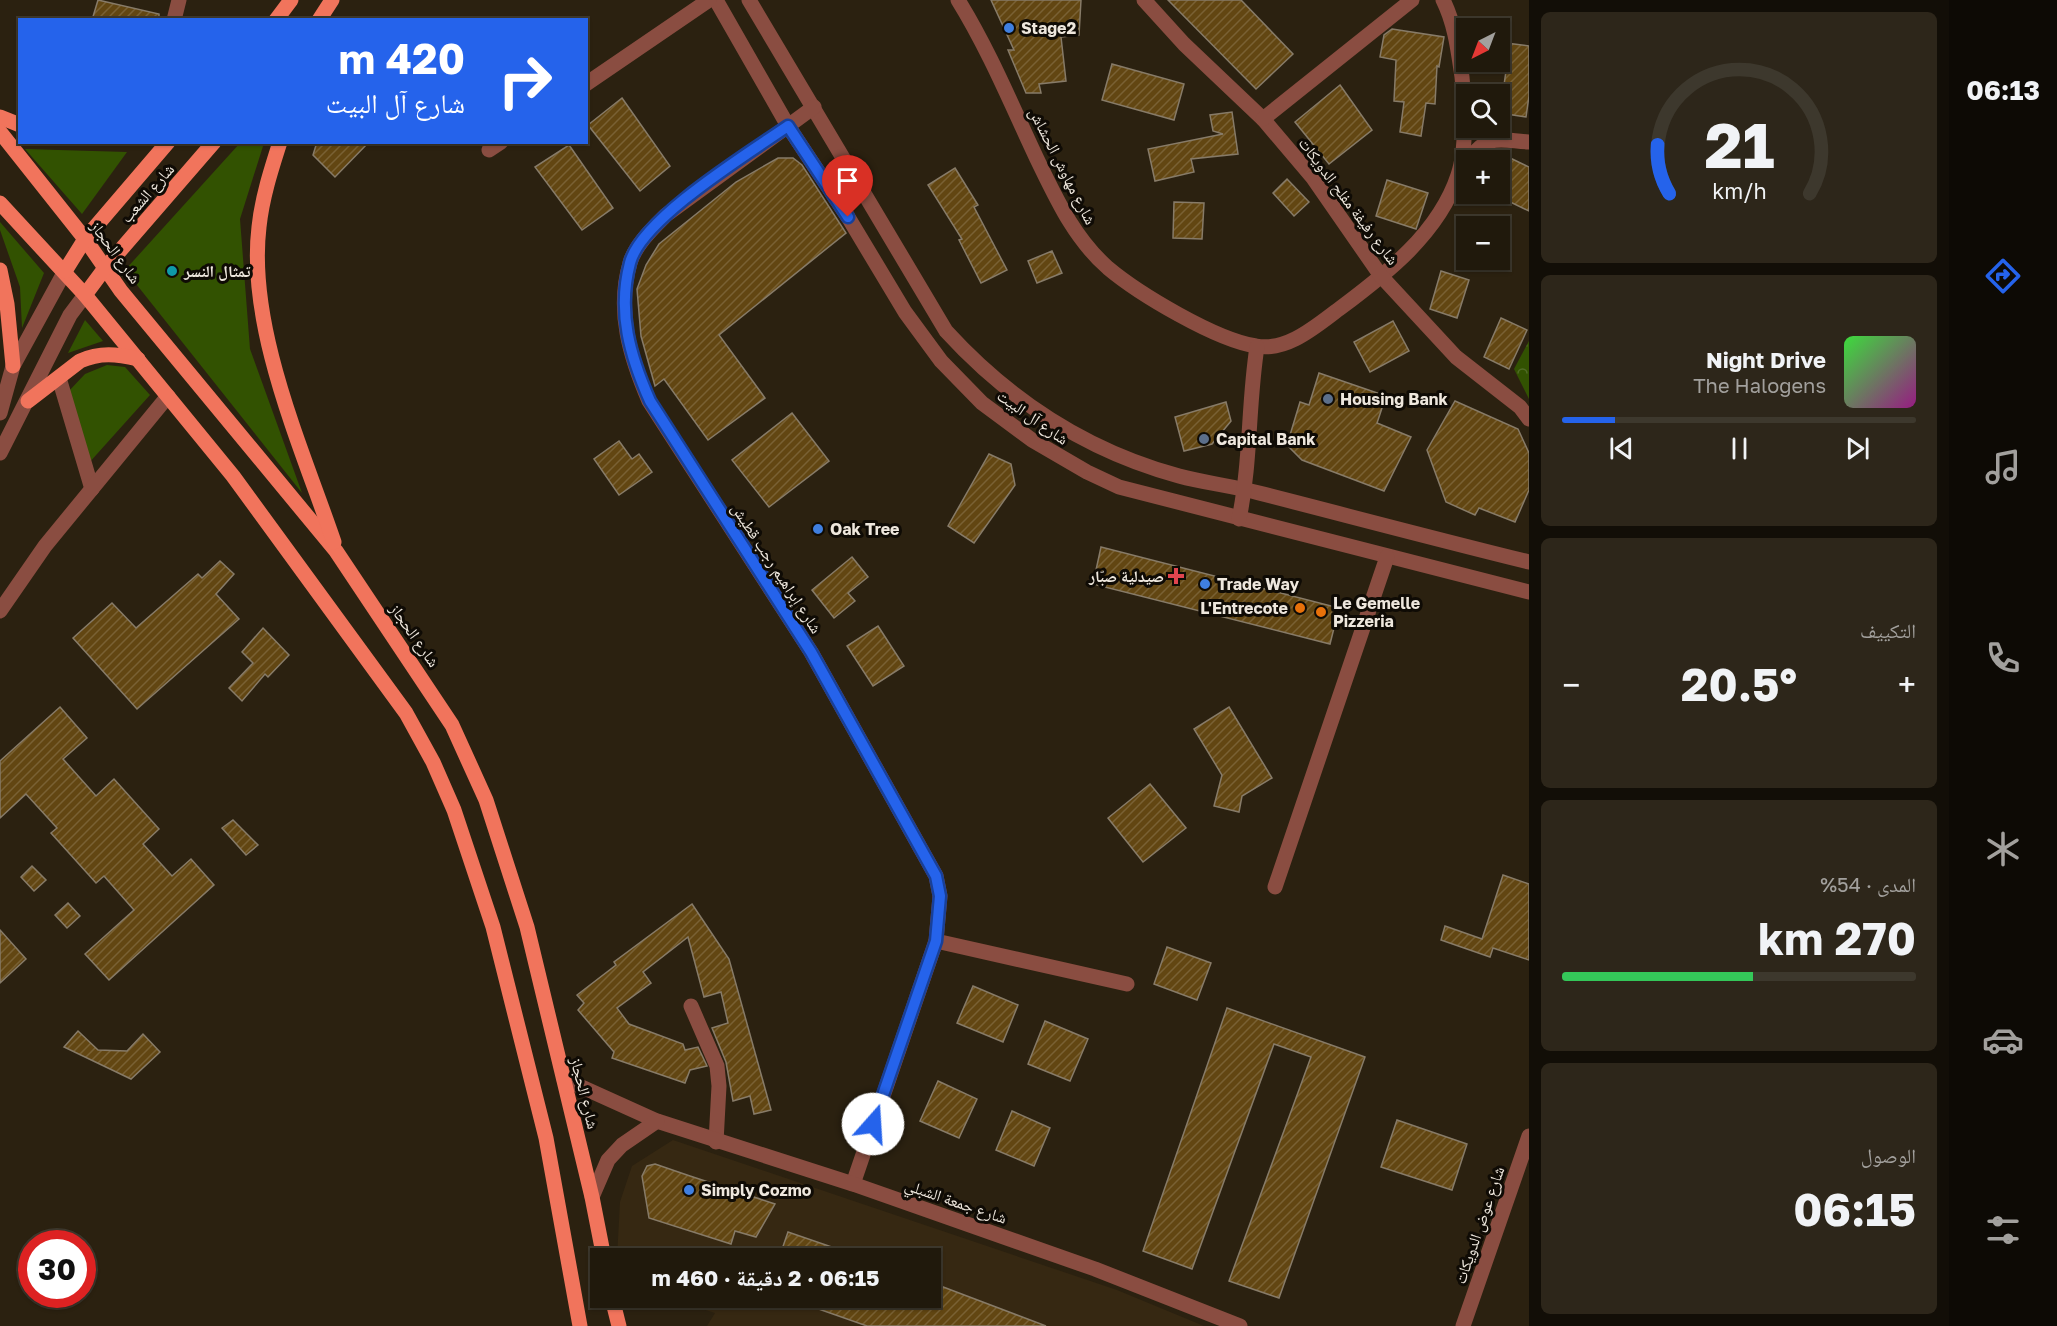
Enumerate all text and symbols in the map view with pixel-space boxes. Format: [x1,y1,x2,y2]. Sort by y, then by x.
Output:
place label: Stage2 [1021,18,1077,38]
north arrow [1456,18,1510,72]
map controls [1456,18,1510,270]
marker: Stage2 [1002,21,1016,35]
text: 420 m [339,33,465,83]
icon: right [486,42,564,120]
text: 06:13 [1966,74,2040,106]
button: search [1456,84,1510,138]
text: شارع آل البيت [326,87,465,119]
street label: شارع مهاوش الحشاش [1024,104,1101,228]
text: 21 [1704,108,1774,183]
street label: شارع رفيفة مفلح الدويكات [1294,133,1403,269]
button: + [1456,150,1510,204]
pin [822,155,873,217]
street label: شارع الشعب [116,159,179,227]
icon: arrive [831,164,864,197]
text: km/h [1712,179,1766,205]
street label: شارع الحجاز [85,216,146,288]
button: − [1456,216,1510,270]
icon: directions [1982,255,2024,297]
place label: تمثال النسر [183,261,251,281]
marker: تمثال النسر [165,264,179,278]
text: Night Drive [1706,346,1826,373]
text: The Halogens [1693,373,1826,397]
street label: شارع آل البيت [993,385,1073,450]
place label: Housing Bank [1340,389,1448,409]
marker: Housing Bank [1321,392,1335,406]
place label: Capital Bank [1216,429,1316,449]
marker: Capital Bank [1197,432,1211,446]
icon: previous [1605,432,1638,465]
icon: pause [1723,432,1756,465]
icon: next [1841,432,1874,465]
icon: music [1982,446,2024,488]
street label: شارع إبراهيم رجب قطيش [727,499,827,638]
place label: Oak Tree [830,519,900,539]
marker: Oak Tree [811,522,825,536]
place label: صيدلية صبّار [1088,566,1164,586]
marker: صيدلية صبّار [1169,569,1183,583]
place label: Trade Way [1217,574,1300,594]
marker: Trade Way [1198,577,1212,591]
place label: Le Gemelle Pizzeria [1333,593,1420,631]
street label: شارع الحجاز [384,598,444,671]
place label: L'Entrecote [1200,598,1288,618]
marker: L'Entrecote [1293,601,1307,615]
marker: Le Gemelle Pizzeria [1314,605,1328,619]
text: التكييف [1860,618,1916,642]
icon: phone [1982,637,2024,679]
text: 20.5° [1681,657,1797,711]
text: − [1562,665,1580,704]
text: + [1898,665,1916,704]
icon: climate [1982,828,2024,870]
text: المدى · 54% [1820,872,1916,896]
text: 270 km [1758,911,1916,965]
icon: car [1982,1019,2024,1061]
street label: شارع الحجاز [565,1054,604,1131]
position arrow [841,1092,905,1156]
text: الوصول [1861,1143,1916,1167]
street label: شارع عوض الدويكات [1450,1164,1509,1287]
street label: شارع جمعة الشبلي [901,1174,1010,1231]
place label: Simply Cozmo [701,1180,812,1200]
text: 06:15 [1793,1182,1916,1236]
marker: Simply Cozmo [682,1183,696,1197]
icon: filters [1982,1209,2024,1251]
speed limit sign: 30 [18,1230,96,1308]
text: 06:15 · 2 دقيقة · 460 m [651,1264,880,1291]

